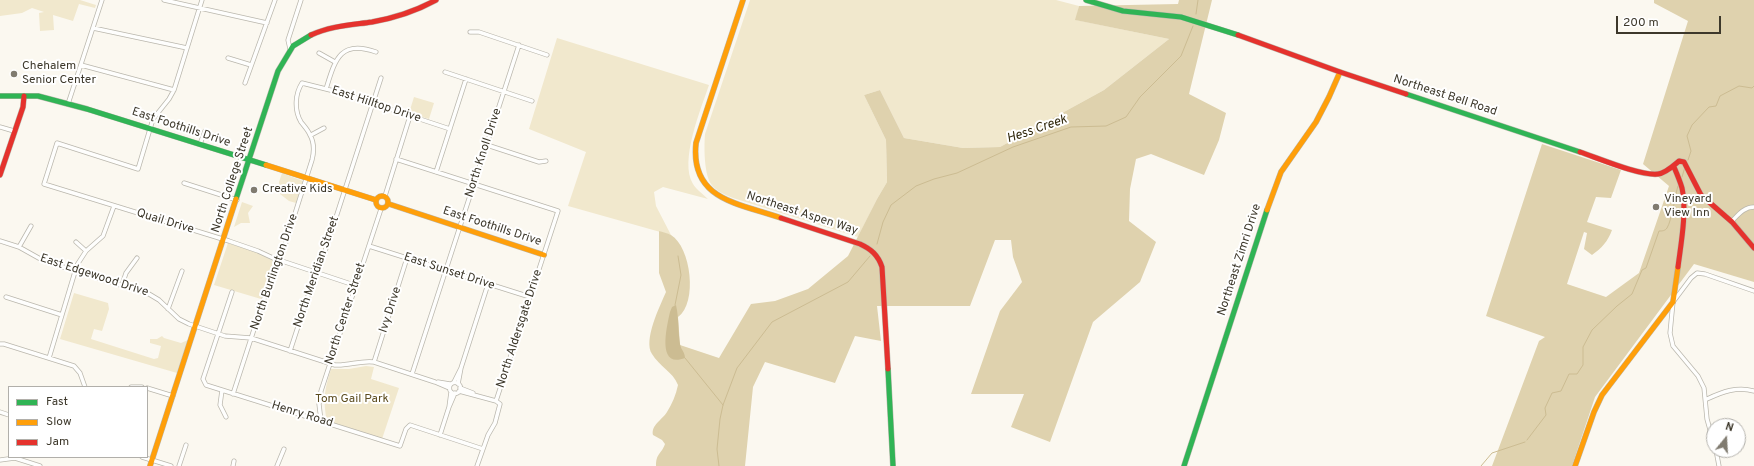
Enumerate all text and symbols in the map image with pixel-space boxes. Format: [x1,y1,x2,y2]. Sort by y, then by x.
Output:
scale bar [1618,8,1723,34]
text: 200 m [1623,15,1659,31]
place label: Chehalem Senior Center [22,60,96,88]
marker: Chehalem Senior Center [9,69,19,79]
street label: Northeast Bell Road [1391,72,1499,120]
street label: East Hilltop Drive [329,84,423,126]
street label: East Foothills Drive [130,105,232,151]
street label: North Knoll Drive [463,107,505,199]
water label: Hess Creek [1005,112,1069,148]
street label: North College Street [209,125,257,235]
place label: Creative Kids [262,183,333,197]
marker: Creative Kids [249,185,259,195]
street label: Northeast Aspen Way [745,189,859,239]
place label: Vineyard View Inn [1664,193,1712,221]
street label: Northeast Zimri Drive [1215,202,1265,318]
marker: Vineyard View Inn [1651,202,1661,212]
street label: East Foothills Drive [441,204,543,250]
street label: Quail Drive [135,206,195,238]
street label: North Burlington Drive [248,212,302,332]
street label: North Meridian Street [291,215,343,329]
street label: East Sunset Drive [402,251,496,293]
street label: East Edgewood Drive [38,252,150,300]
street label: North Center Street [323,261,369,367]
street label: North Aldersgate Drive [494,268,546,390]
street label: Ivy Drive [377,285,405,335]
legend [8,386,148,458]
park label: Tom Gail Park [315,393,389,407]
text: Fast [46,394,68,410]
street label: Henry Road [269,399,335,431]
text: Slow [46,414,72,430]
north arrow [1706,418,1746,458]
text: N [1723,420,1735,435]
text: Jam [46,434,69,450]

